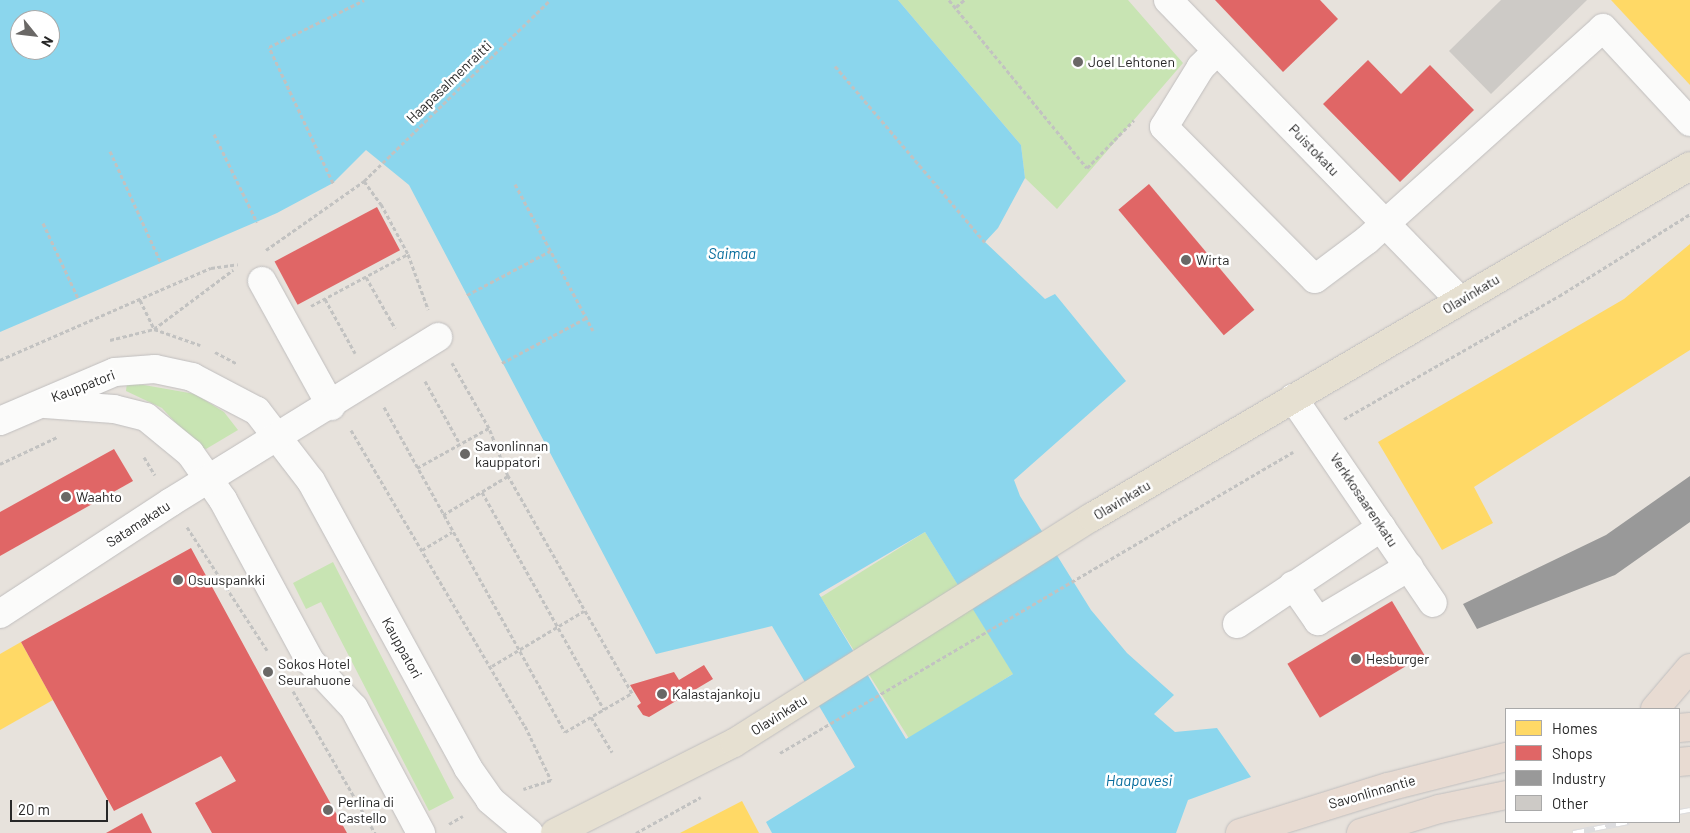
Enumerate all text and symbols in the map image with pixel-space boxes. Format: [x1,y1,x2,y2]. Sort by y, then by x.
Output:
north arrow [10,10,60,60]
text: N [38,34,57,50]
street label: Haapasalmenraitti [403,37,495,127]
place label: Joel Lehtonen [1088,54,1175,70]
marker: Joel Lehtonen [1072,56,1084,68]
street label: Puistokatu [1285,121,1343,179]
water label: Saimaa [708,245,756,263]
place label: Wirta [1196,252,1229,268]
marker: Wirta [1180,254,1192,266]
street label: Olavinkatu [1440,270,1502,318]
street label: Kauppatori [49,366,117,406]
place label: Savonlinnan kauppatori [475,438,548,471]
marker: Savonlinnan kauppatori [459,448,471,460]
street label: Verkkosaarenkatu [1327,450,1401,550]
street label: Olavinkatu [1091,476,1153,524]
place label: Waahto [76,489,122,505]
marker: Waahto [60,491,72,503]
street label: Satamakatu [103,497,173,551]
place label: Osuuspankki [188,572,265,588]
marker: Osuuspankki [172,574,184,586]
street label: Kauppatori [378,615,426,681]
place label: Hesburger [1366,651,1429,667]
marker: Hesburger [1350,653,1362,665]
place label: Sokos Hotel Seurahuone [278,656,351,689]
marker: Sokos Hotel Seurahuone [262,666,274,678]
place label: Kalastajankoju [672,686,760,702]
marker: Kalastajankoju [656,688,668,700]
street label: Olavinkatu [748,691,810,739]
legend [1505,708,1680,823]
text: Homes [1552,719,1597,737]
text: Shops [1552,744,1592,762]
text: Industry [1552,769,1606,787]
water label: Haapavesi [1106,772,1172,790]
street label: Savonlinnantie [1327,772,1417,812]
scale bar [12,790,110,822]
place label: Perlina di Castello [338,794,394,826]
text: Other [1552,794,1588,812]
text: 20 m [18,800,50,818]
marker: Perlina di Castello [322,804,334,816]

